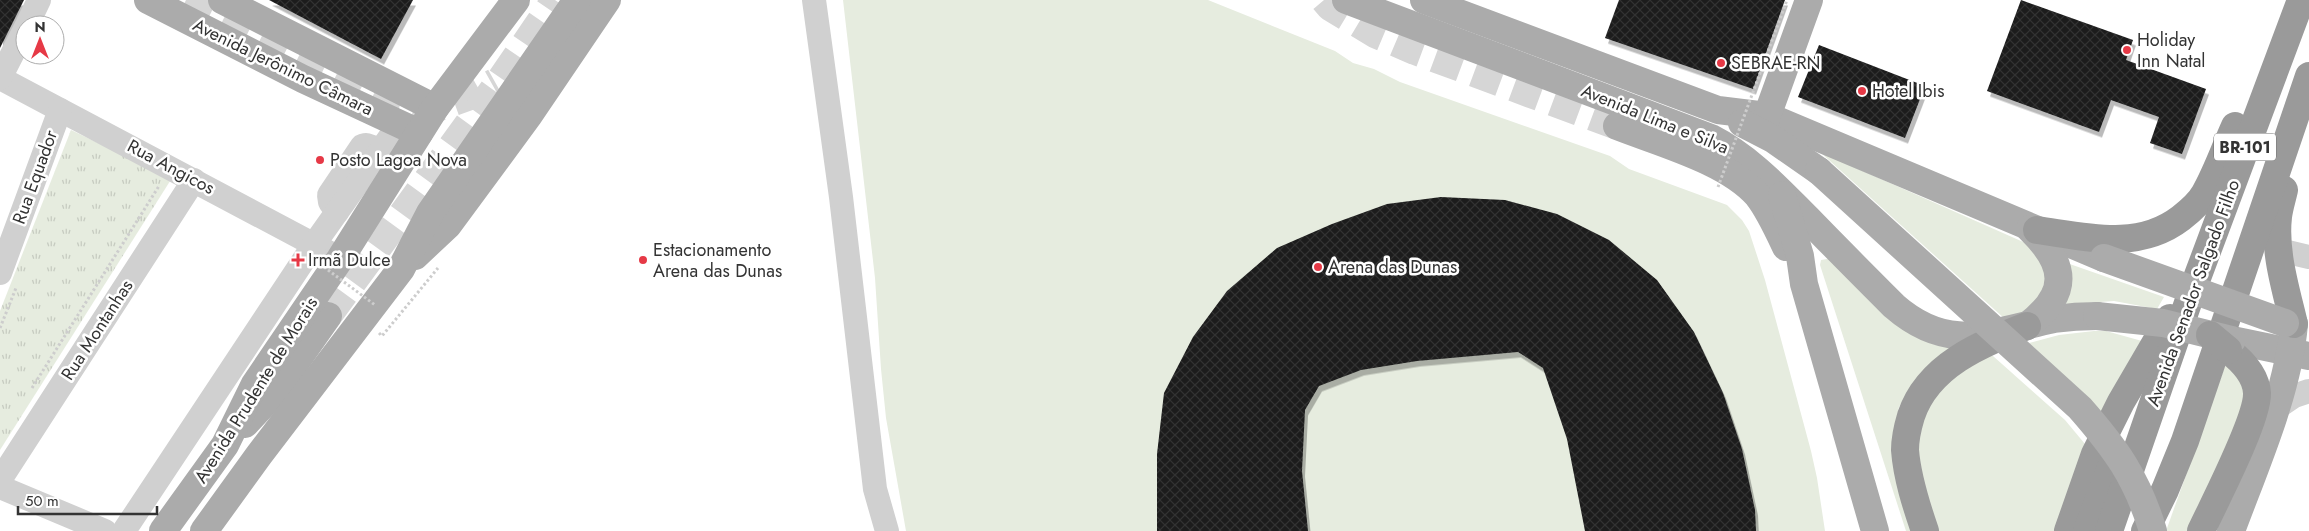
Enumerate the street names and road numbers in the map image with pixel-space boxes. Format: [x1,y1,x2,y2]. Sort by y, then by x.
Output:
street label: Avenida Jerônimo Câmara [188,12,378,122]
street label: Avenida Lima e Silva [1577,78,1733,160]
street label: Rua Equador [6,126,64,228]
street label: Rua Angicos [123,133,219,201]
road number: BR-101 [2214,134,2276,160]
street label: Avenida Senador Salgado Filho [2140,176,2246,410]
street label: Rua Montanhas [55,275,139,385]
street label: Avenida Prudente de Morais [188,292,324,488]

